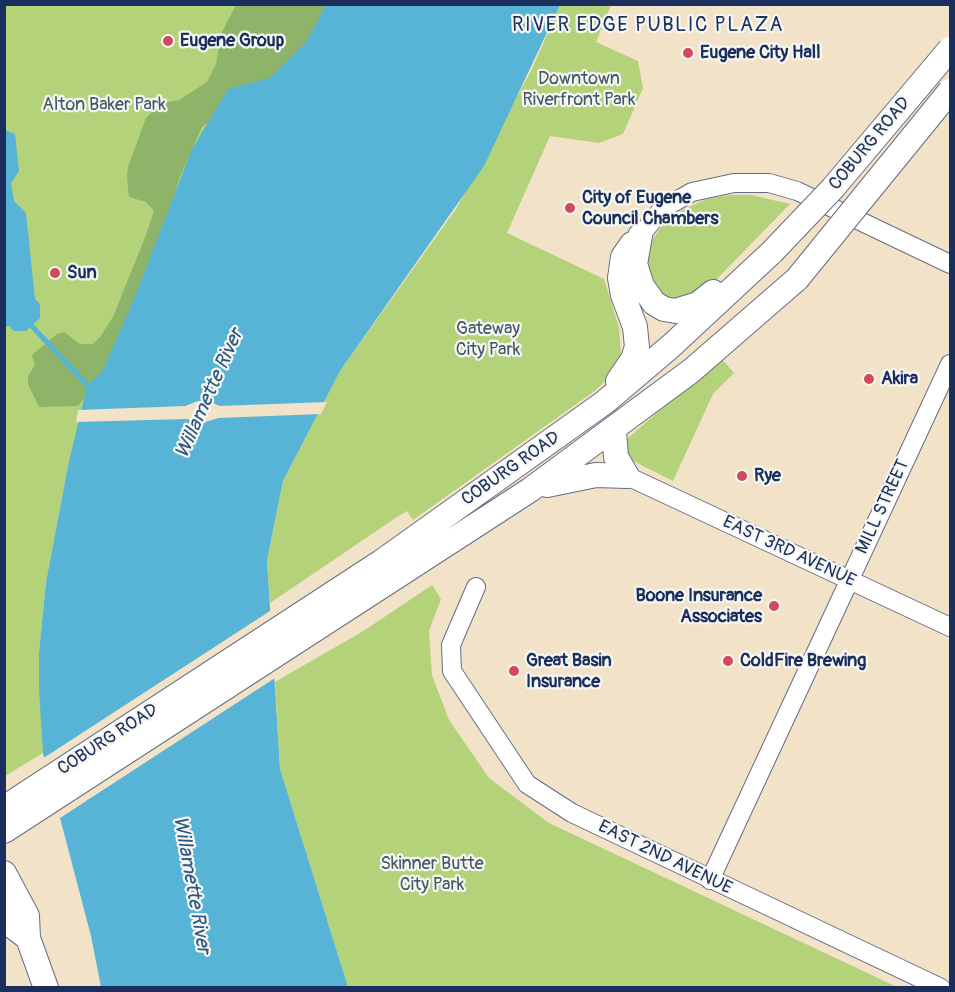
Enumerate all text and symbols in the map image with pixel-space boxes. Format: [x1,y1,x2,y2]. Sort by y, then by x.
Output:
district label: RIVER EDGE PUBLIC PLAZA [512,14,784,38]
place label: Eugene Group [180,30,284,52]
marker: Eugene Group [161,34,175,48]
place label: Eugene City Hall [700,42,820,64]
marker: Eugene City Hall [681,46,695,60]
park label: Downtown Riverfront Park [522,68,636,110]
street label: COBURG ROAD [825,93,915,195]
park label: Alton Baker Park [42,94,166,116]
place label: City of Eugene Council Chambers [582,187,719,230]
marker: City of Eugene Council Chambers [563,201,577,215]
place label: Sun [67,262,97,284]
marker: Sun [48,266,62,280]
park label: Gateway City Park [456,318,520,360]
water label: Willamette River [171,326,249,462]
place label: Akira [881,368,918,390]
marker: Akira [862,372,876,386]
street label: COBURG ROAD [458,427,564,511]
street label: MILL STREET [852,456,914,558]
place label: Rye [754,465,781,487]
marker: Rye [735,469,749,483]
street label: EAST 3RD AVENUE [719,512,859,592]
place label: Boone Insurance Associates [636,585,762,628]
marker: Boone Insurance Associates [767,599,781,613]
place label: Great Basin Insurance [526,650,612,692]
place label: ColdFire Brewing [740,650,866,672]
marker: ColdFire Brewing [721,654,735,668]
marker: Great Basin Insurance [507,664,521,678]
street label: COBURG ROAD [54,700,162,780]
water label: Willamette River [167,814,215,956]
street label: EAST 2ND AVENUE [595,816,735,900]
park label: Skinner Butte City Park [380,853,484,896]

